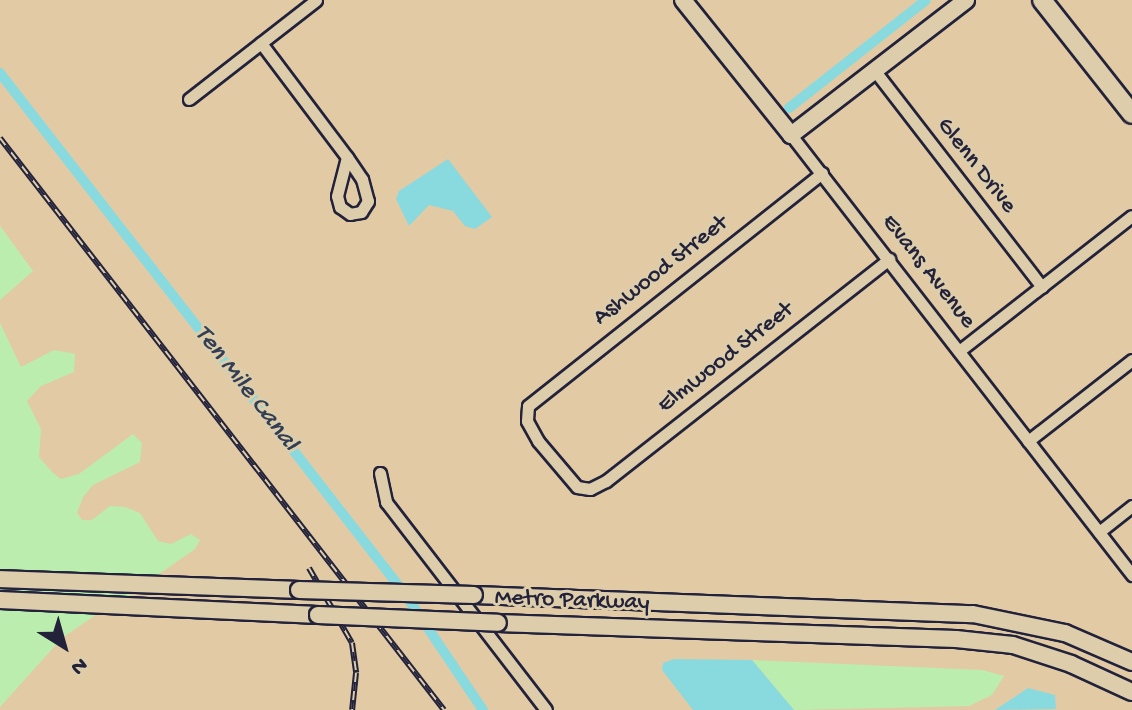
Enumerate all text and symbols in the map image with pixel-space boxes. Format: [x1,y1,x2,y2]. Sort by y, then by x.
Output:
street label: Glenn Drive [930,112,1022,220]
street label: Ashwood Street [588,209,734,333]
street label: Evans Avenue [874,209,982,335]
street label: Elmwood Street [652,296,800,420]
water label: Ten Mile Canal [186,320,304,458]
street label: Metro Parkway [494,584,650,618]
north arrow [24,606,104,686]
text: N [65,650,92,680]

